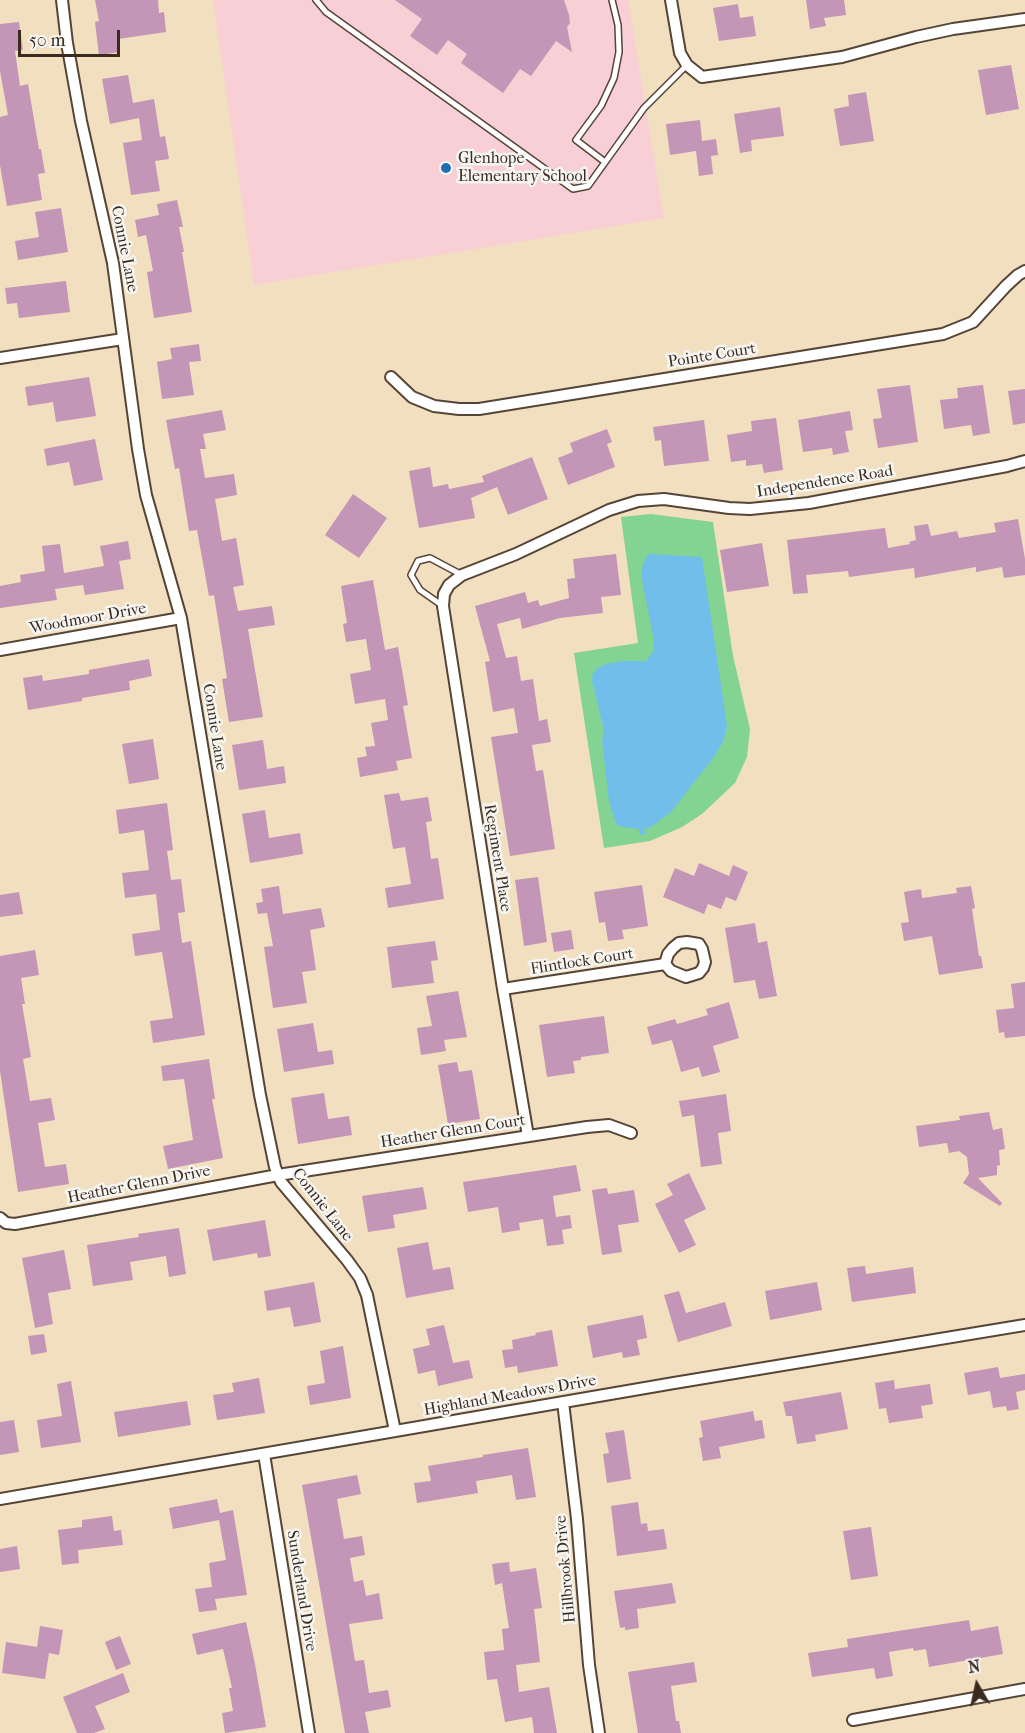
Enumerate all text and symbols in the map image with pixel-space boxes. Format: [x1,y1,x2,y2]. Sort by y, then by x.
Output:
scale bar [21,18,123,56]
text: 50 m [29,30,65,51]
place label: Glenhope Elementary School [458,149,587,187]
marker: Glenhope Elementary School [439,161,453,175]
street label: Connie Lane [106,204,142,294]
street label: Pointe Court [667,340,757,372]
street label: Independence Road [755,462,895,502]
street label: Woodmoor Drive [28,599,148,639]
street label: Connie Lane [198,682,230,772]
street label: Regiment Place [479,803,515,913]
street label: Flintlock Court [529,944,635,980]
street label: Heather Glenn Court [379,1111,527,1153]
street label: Heather Glenn Drive [66,1162,212,1208]
street label: Connie Lane [287,1165,357,1245]
street label: Highland Meadows Drive [422,1371,598,1421]
street label: Hillbrook Drive [552,1514,580,1624]
street label: Sunderland Drive [282,1529,320,1653]
north arrow [947,1655,1007,1715]
text: N [967,1656,982,1677]

